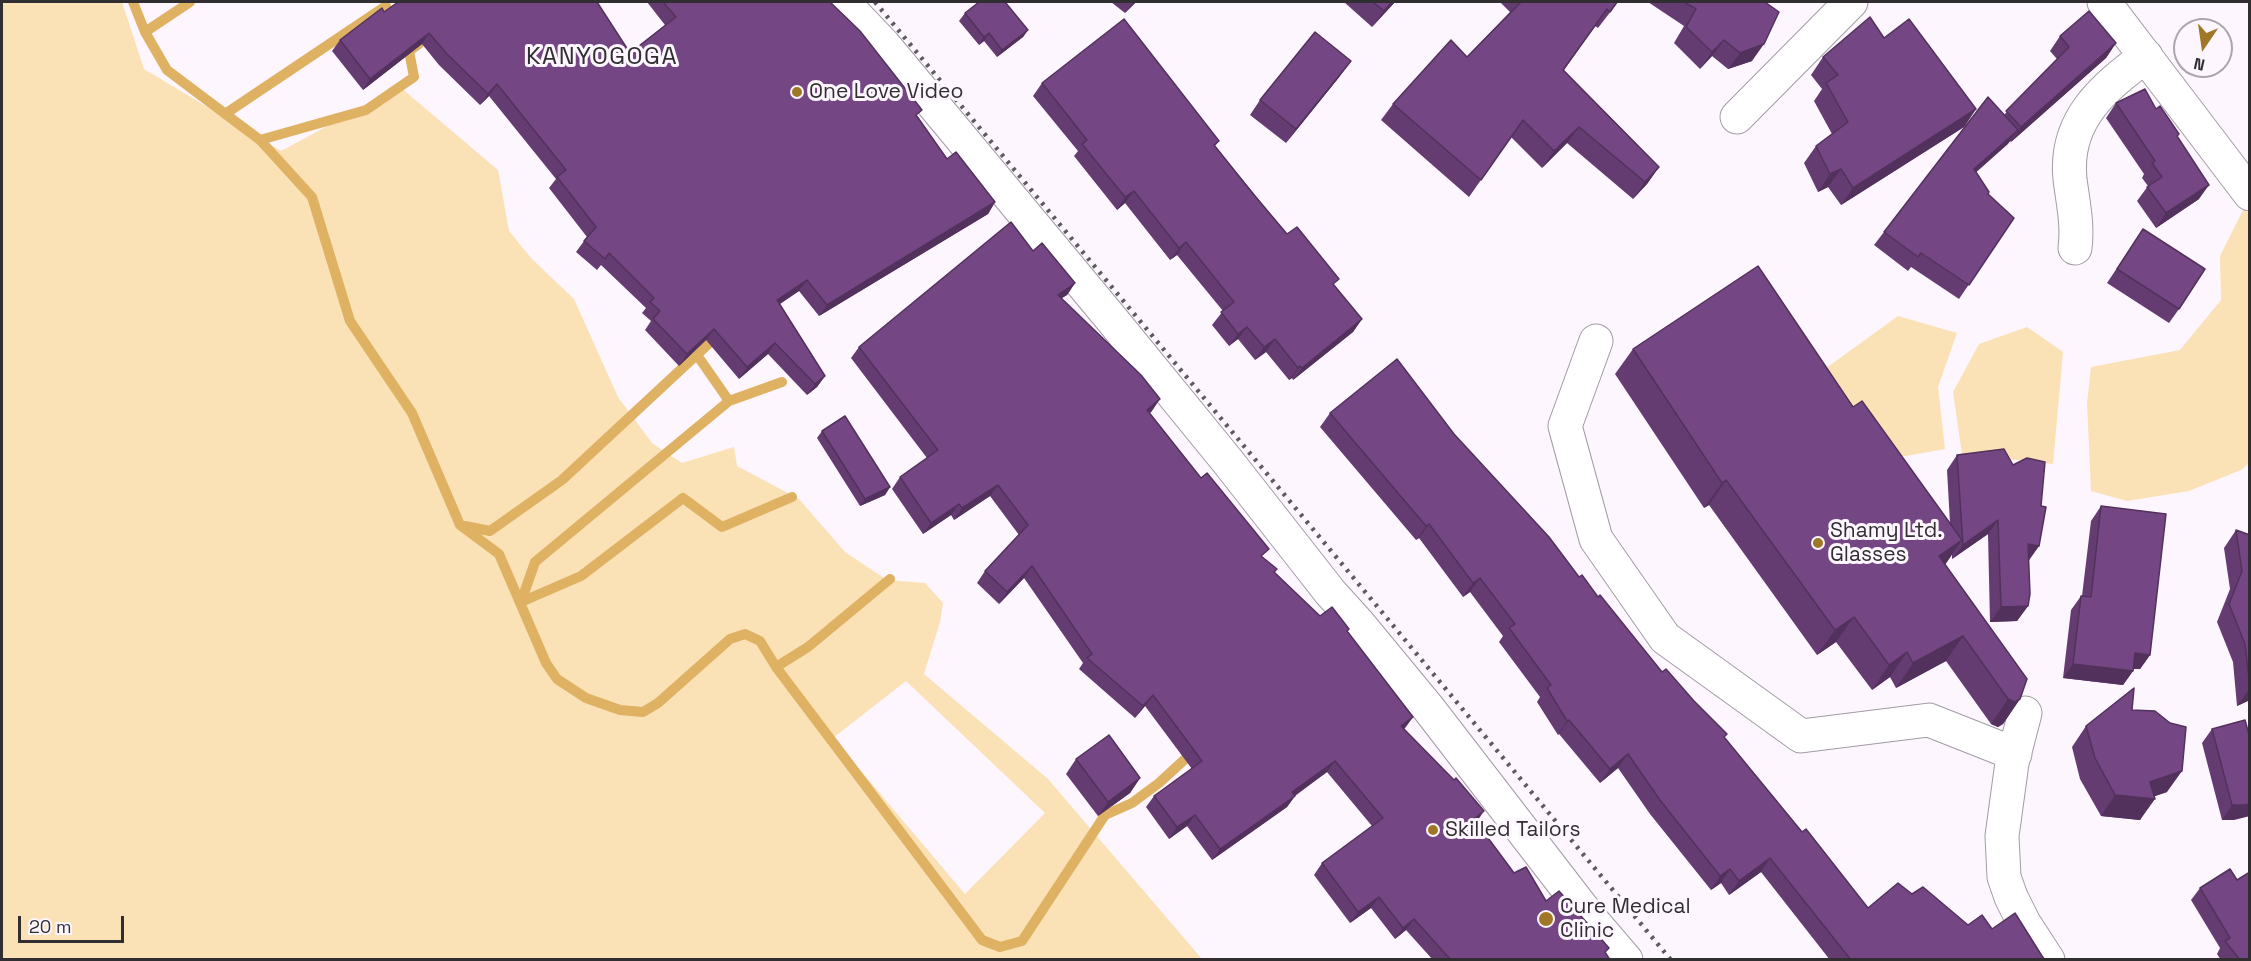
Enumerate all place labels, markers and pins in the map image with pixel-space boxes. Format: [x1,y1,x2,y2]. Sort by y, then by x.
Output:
place label: One Love Video [809,79,963,105]
marker: One Love Video [790,85,804,99]
place label: Shamy Ltd. Glasses [1830,518,1943,568]
marker: Shamy Ltd. Glasses [1811,536,1825,550]
place label: Skilled Tailors [1445,817,1581,843]
marker: Skilled Tailors [1426,823,1440,837]
place label: Cure Medical Clinic [1560,894,1691,944]
marker: Cure Medical Clinic [1537,910,1555,928]

